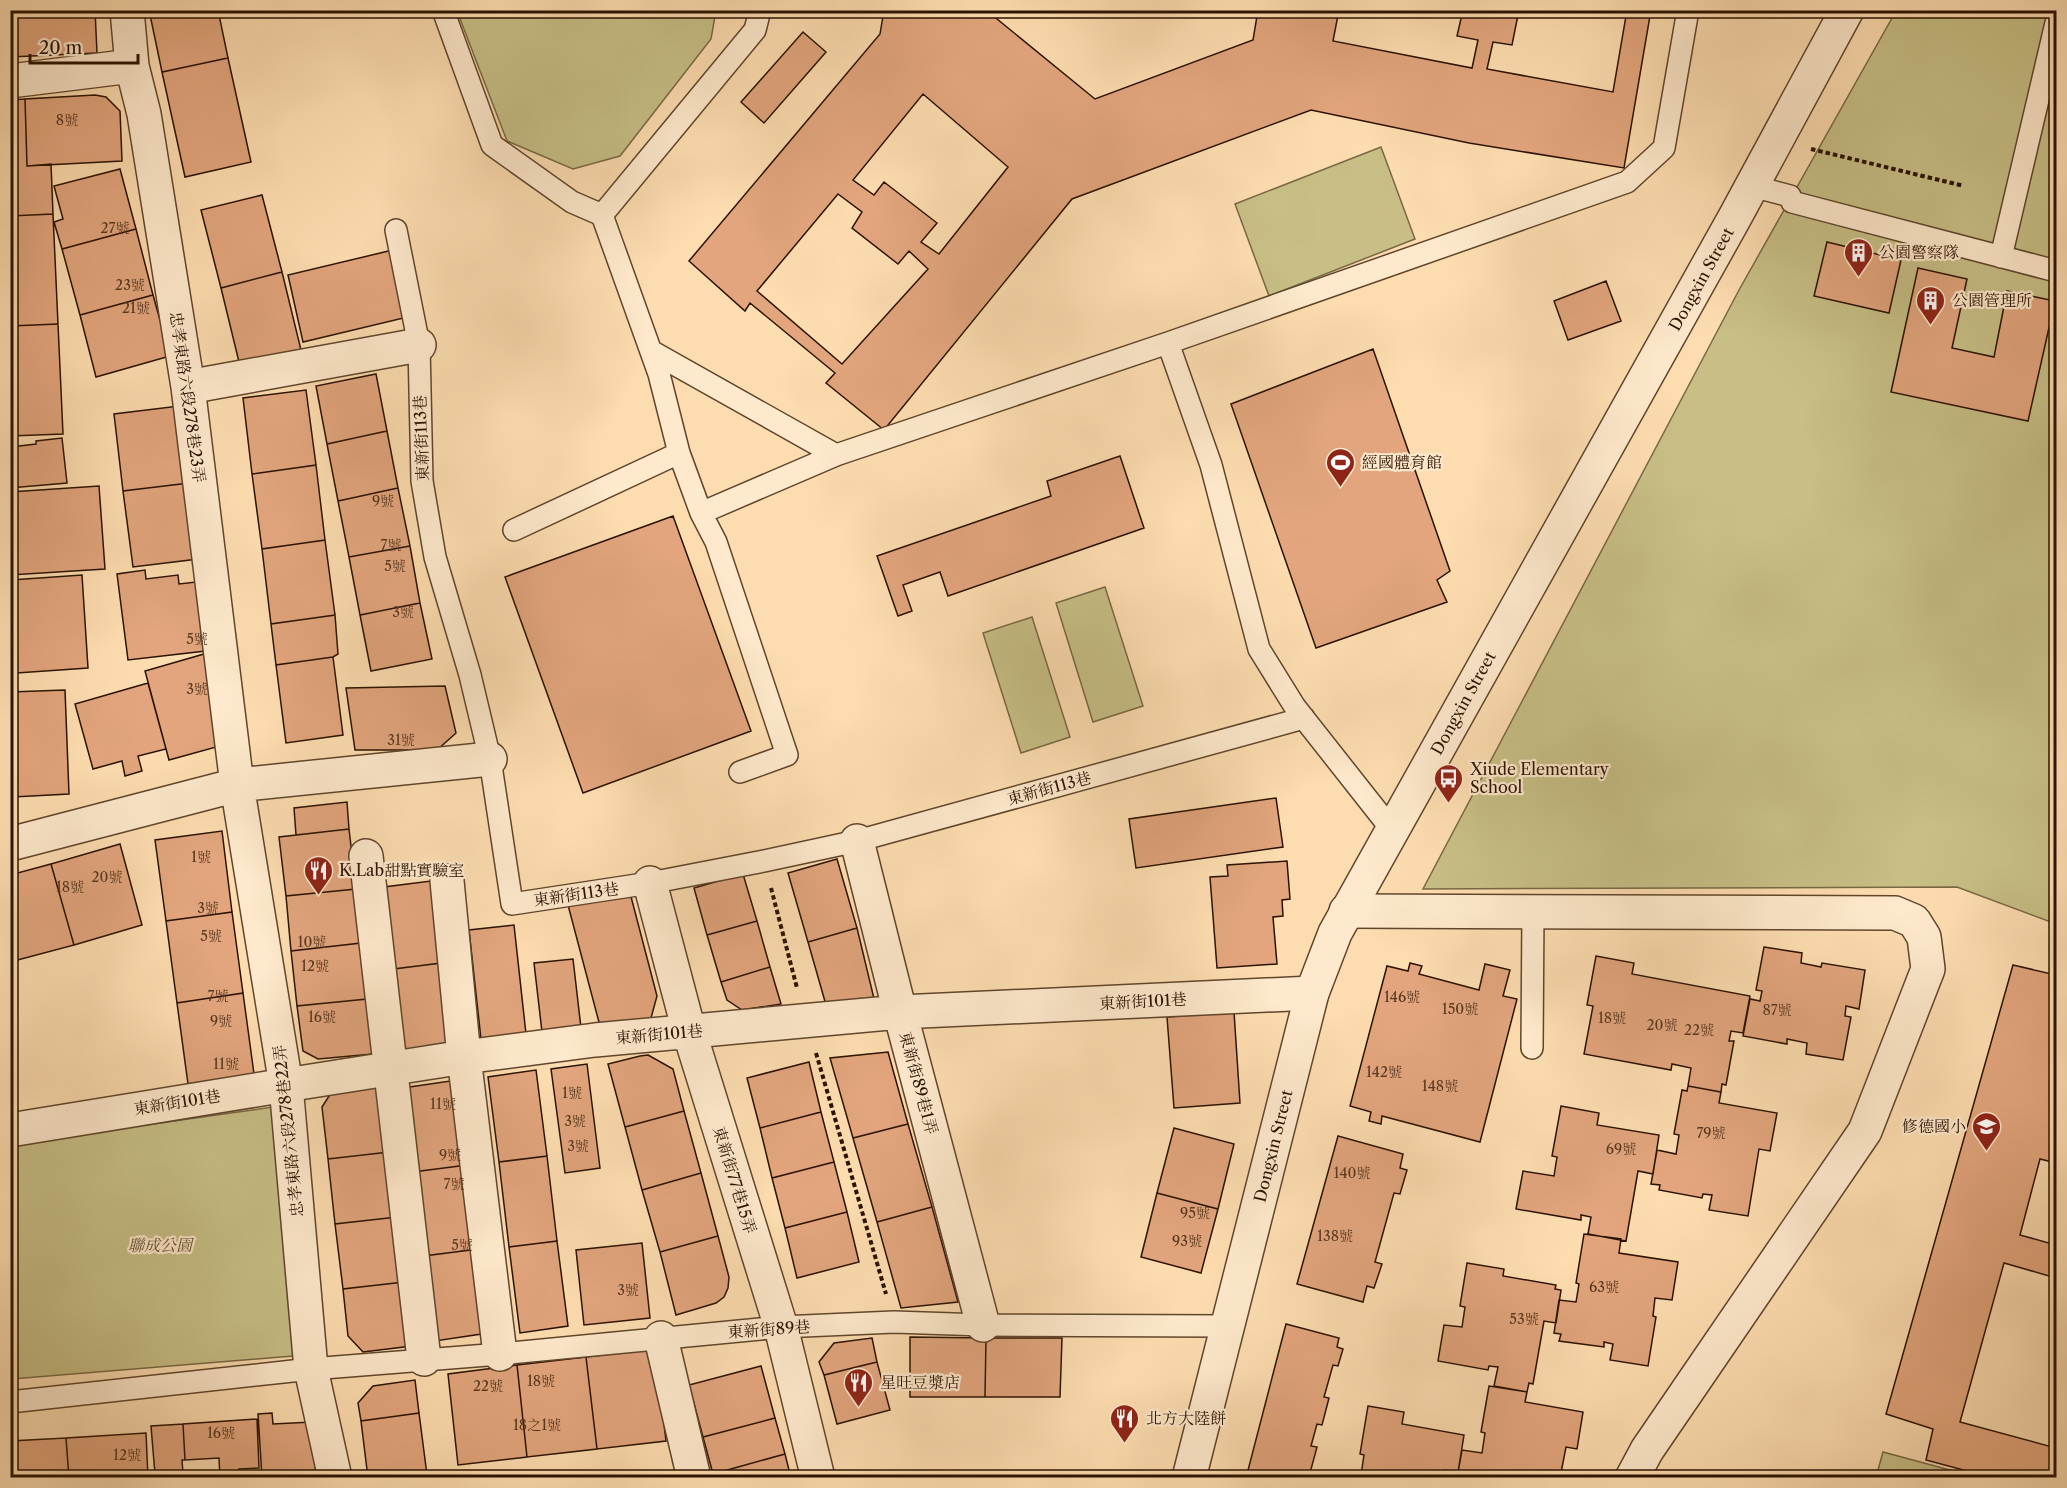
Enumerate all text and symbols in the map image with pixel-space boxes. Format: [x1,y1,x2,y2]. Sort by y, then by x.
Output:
scale bar [30,27,138,65]
text: 20 m [39,37,83,59]
house number: 8號 [56,111,78,129]
house number: 27號 [101,219,129,237]
street label: Dongxin Street [1664,224,1738,334]
building icon: 公園警察隊 [1842,236,1874,278]
place label: 公園警察隊 [1879,242,1959,262]
house number: 23號 [115,276,145,294]
building icon: 公園管理所 [1915,284,1947,326]
place label: 公園管理所 [1952,290,2032,310]
house number: 21號 [122,299,150,317]
street label: 忠孝東路六段278巷23弄 [166,310,210,484]
street label: 東新街113巷 [410,395,432,481]
sports icon: 經國體育館 [1325,446,1357,488]
place label: 經國體育館 [1362,452,1442,472]
house number: 9號 [372,492,394,510]
house number: 7號 [381,536,401,554]
house number: 5號 [384,557,406,575]
house number: 3號 [392,603,414,621]
house number: 5號 [186,630,208,648]
street label: Dongxin Street [1426,648,1500,758]
house number: 3號 [186,680,208,698]
house number: 31號 [387,731,415,749]
place label: Xiude Elementary School [1469,759,1610,797]
bus stop icon: Xiude Elementary School [1433,762,1465,804]
street label: 東新街113巷 [1005,767,1093,809]
house number: 1號 [191,848,211,866]
restaurant icon: K.Lab甜點實驗室 [302,854,334,896]
place label: K.Lab甜點實驗室 [339,860,464,880]
house number: 20號 [92,868,122,886]
house number: 18號 [56,878,84,896]
street label: 東新街113巷 [532,878,620,910]
house number: 3號 [197,899,219,917]
house number: 5號 [200,927,222,945]
house number: 10號 [298,933,326,951]
house number: 12號 [301,957,329,975]
house number: 7號 [208,987,228,1005]
house number: 146號 [1384,988,1420,1006]
street label: 東新街101巷 [1099,989,1187,1013]
house number: 150號 [1442,1000,1478,1018]
house number: 87號 [1762,1001,1792,1019]
house number: 16號 [308,1008,336,1026]
house number: 18號 [1598,1009,1626,1027]
house number: 9號 [210,1012,232,1030]
house number: 20號 [1647,1016,1677,1034]
street label: 東新街101巷 [614,1020,704,1048]
house number: 22號 [1684,1021,1714,1039]
street label: 東新街89巷1弄 [896,1029,942,1137]
street label: 忠孝東路六段278巷22弄 [269,1044,307,1218]
house number: 11號 [213,1055,239,1073]
house number: 142號 [1366,1063,1402,1081]
house number: 148號 [1422,1077,1458,1095]
house number: 1號 [562,1084,582,1102]
street label: 東新街101巷 [132,1085,222,1119]
street label: Dongxin Street [1249,1087,1297,1204]
house number: 11號 [430,1095,456,1113]
school or university icon: 修德國小 [1971,1110,2003,1152]
house number: 3號 [564,1112,586,1130]
place label: 修德國小 [1902,1116,1966,1136]
street label: 東新街77巷15弄 [709,1124,761,1236]
house number: 79號 [1696,1124,1726,1142]
house number: 3號 [567,1137,589,1155]
house number: 69號 [1606,1140,1636,1158]
house number: 9號 [439,1146,461,1164]
house number: 140號 [1334,1164,1370,1182]
house number: 7號 [444,1175,464,1193]
house number: 95號 [1180,1204,1210,1222]
house number: 138號 [1317,1227,1353,1245]
house number: 93號 [1172,1232,1202,1250]
park label: 聯成公園 [128,1235,195,1255]
house number: 5號 [451,1236,473,1254]
house number: 63號 [1589,1278,1619,1296]
house number: 3號 [617,1281,639,1299]
house number: 53號 [1509,1310,1539,1328]
street label: 東新街89巷 [727,1316,811,1342]
restaurant icon: 星旺豆漿店 [843,1366,875,1408]
house number: 18號 [527,1372,555,1390]
place label: 星旺豆漿店 [880,1372,960,1392]
house number: 22號 [473,1377,503,1395]
restaurant icon: 北方大陸餅 [1109,1402,1141,1444]
place label: 北方大陸餅 [1146,1408,1226,1428]
house number: 18之1號 [513,1416,561,1434]
house number: 16號 [207,1424,235,1442]
house number: 12號 [113,1446,141,1464]

